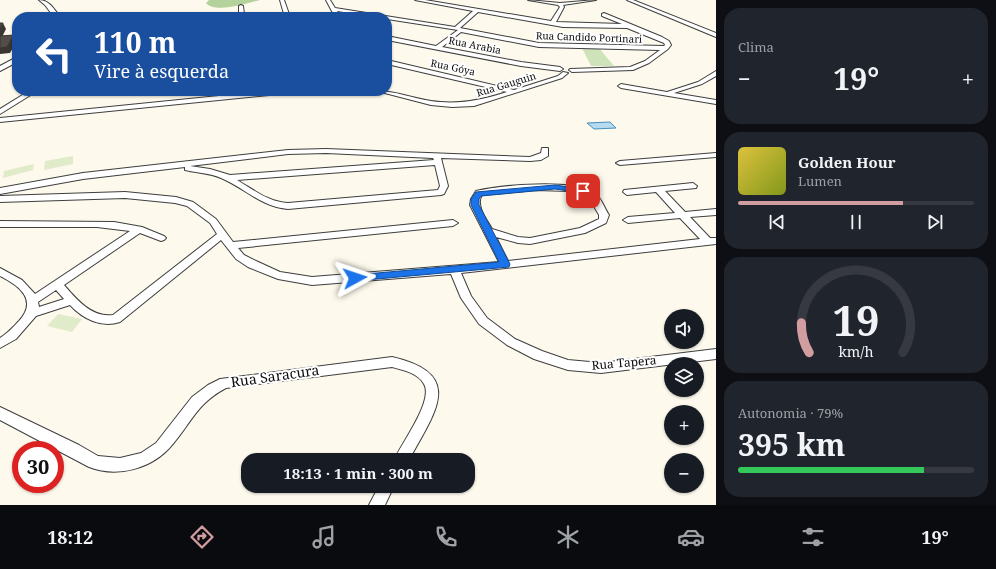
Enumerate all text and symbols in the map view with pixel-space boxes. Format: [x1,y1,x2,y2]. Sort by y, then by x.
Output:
text: 110 m [94,23,176,61]
icon: left [28,28,80,80]
street label: Rua Candido Portinari [536,28,643,46]
street label: Rua Arabia [447,33,503,57]
text: Clima [738,38,774,56]
street label: Rua Góya [429,55,477,79]
text: 19° [833,58,879,99]
text: Vire à esquerda [94,59,229,83]
text: − [738,63,751,93]
text: + [962,63,974,93]
street label: Rua Gauguin [474,68,538,100]
text: Golden Hour [798,152,896,172]
text: Lumen [798,172,842,190]
pin [566,174,600,208]
icon: arrive [572,180,594,202]
icon: previous [766,211,788,233]
icon: pause [845,211,867,233]
icon: next [924,211,946,233]
position arrow [334,257,376,299]
text: 19 [832,291,880,347]
map controls [664,309,704,493]
button: sound [664,309,704,349]
text: km/h [838,341,874,360]
street label: Rua Tapera [591,351,657,374]
button: layers [664,357,704,397]
street label: Rua Saracura [229,360,321,391]
text: Autonomia · 79% [738,404,843,422]
button: + [664,405,704,445]
text: 395 km [738,424,845,465]
speed limit sign: 30 [12,441,64,493]
button: − [664,453,704,493]
text: 18:13 · 1 min · 300 m [283,463,433,483]
icon: directions [188,523,216,551]
icon: music [310,523,338,551]
icon: phone [432,523,460,551]
icon: climate [554,523,582,551]
icon: car [677,523,705,551]
icon: filters [799,523,827,551]
text: 18:12 [47,525,93,549]
text: 19° [921,525,949,549]

